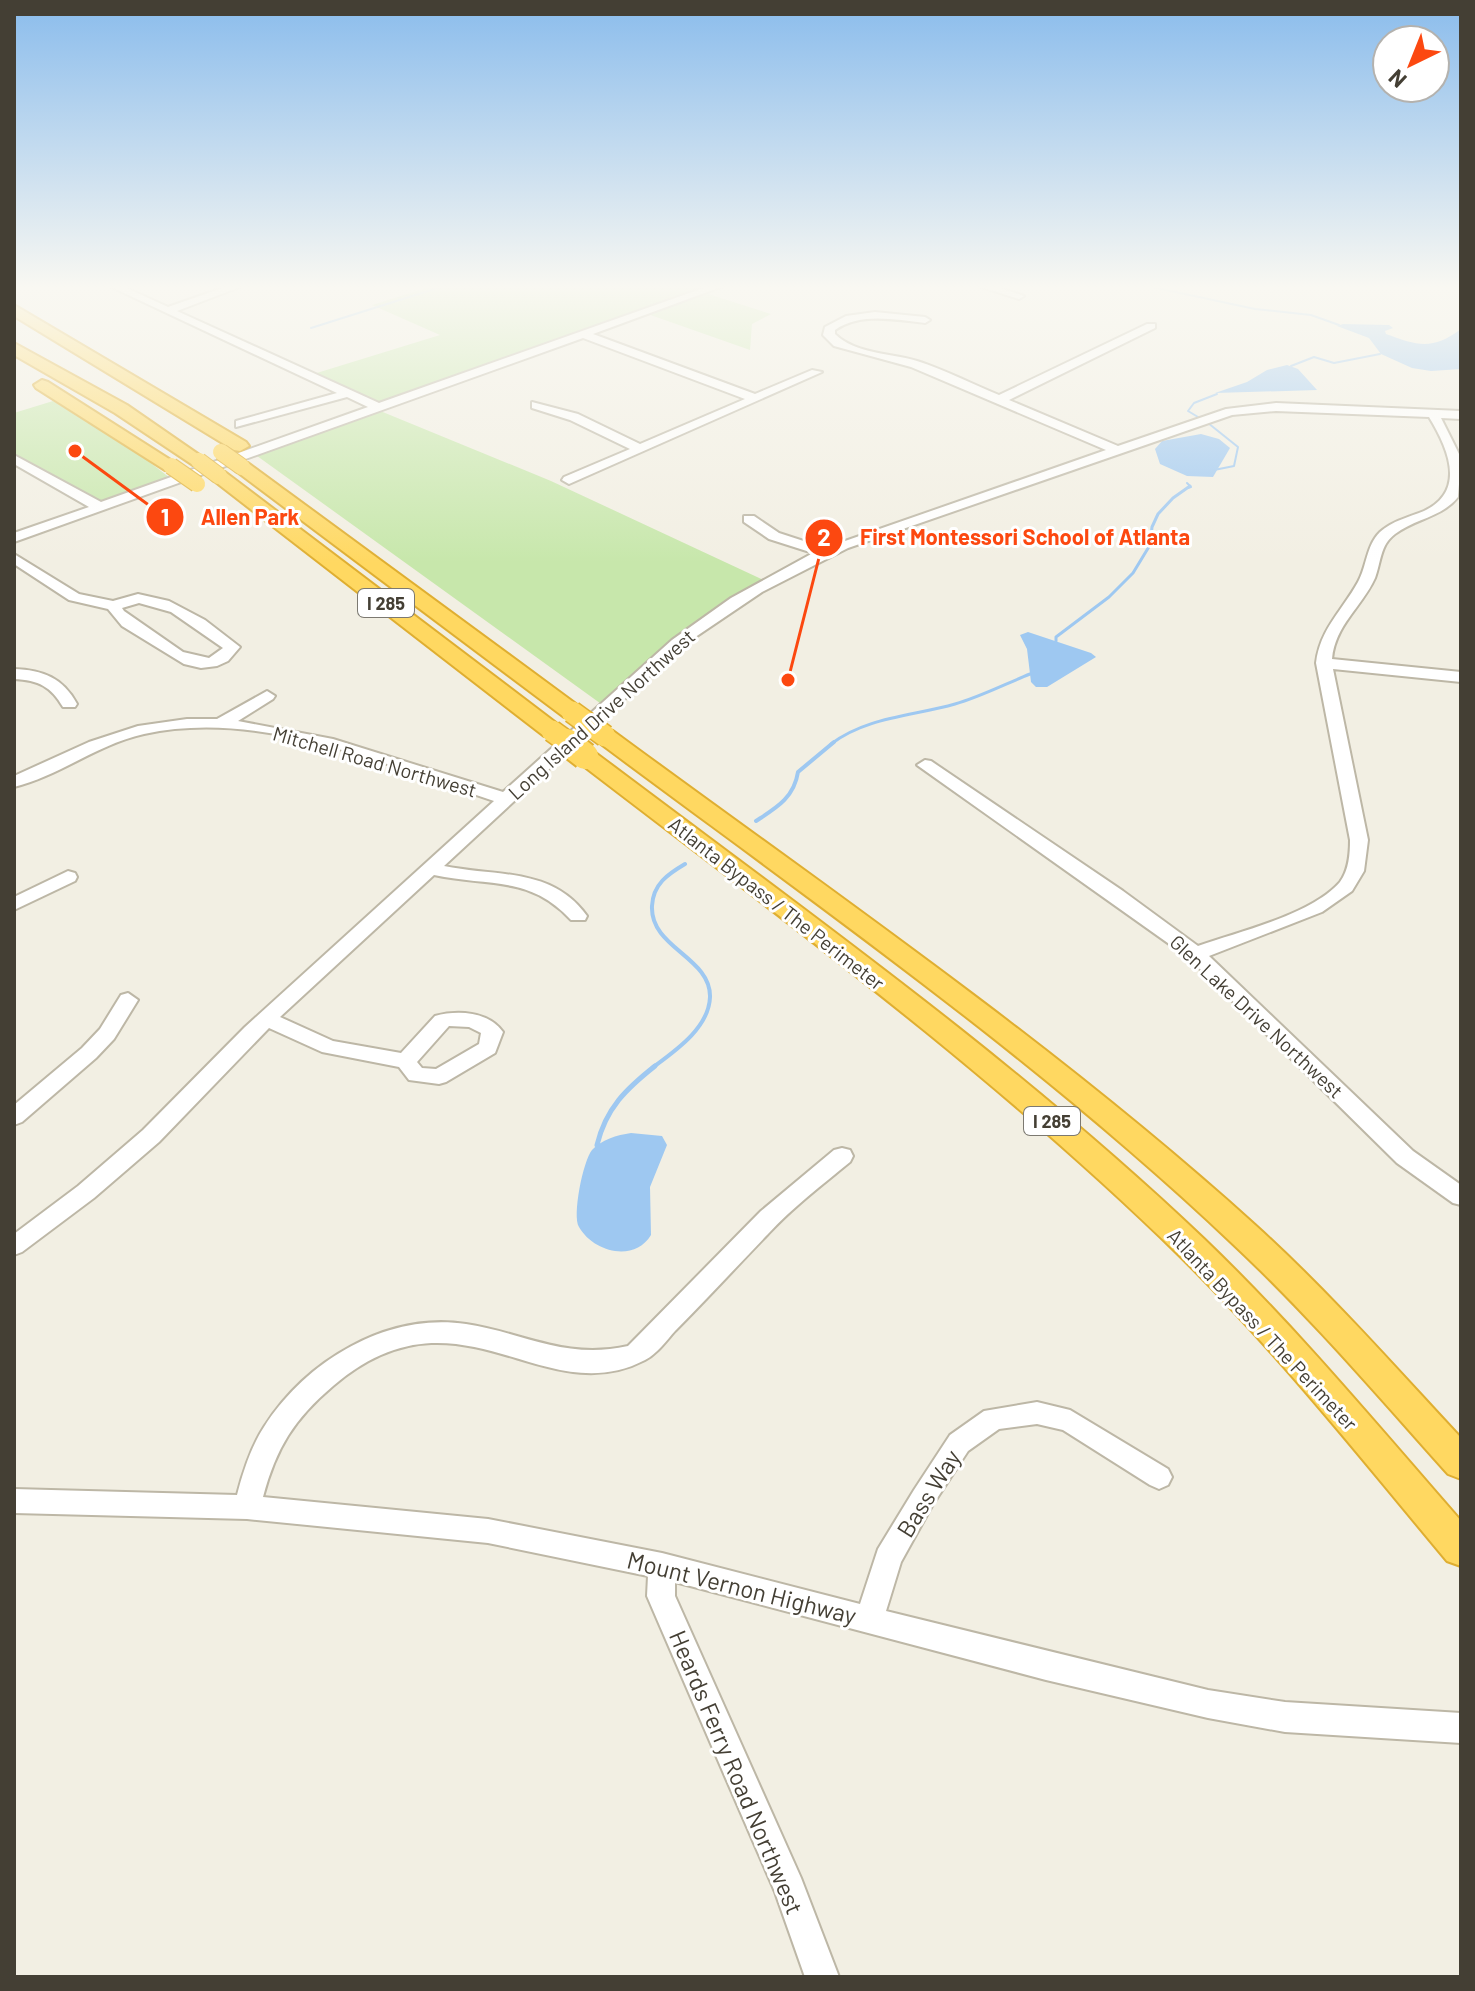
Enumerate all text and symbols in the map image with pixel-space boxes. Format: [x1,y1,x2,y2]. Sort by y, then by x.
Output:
north arrow [1371,24,1451,104]
text: N [1382,65,1411,94]
callout: Allen Park [145,494,316,540]
text: 1 [161,502,169,531]
text: Allen Park [201,503,300,529]
callout: First Montessori School of Atlanta [804,515,1206,561]
text: 2 [817,522,831,551]
text: First Montessori School of Atlanta [860,523,1190,549]
road number: I 285 [358,589,414,617]
street label: Long Island Drive Northwest [503,624,699,804]
street label: Mitchell Road Northwest [270,720,480,802]
street label: Atlanta Bypass / The Perimeter [664,811,890,995]
street label: Glen Lake Drive Northwest [1165,929,1349,1103]
road number: I 285 [1024,1107,1080,1135]
street label: Atlanta Bypass / The Perimeter [1163,1223,1363,1435]
street label: Bass Way [890,1444,966,1542]
street label: Mount Vernon Highway [624,1544,860,1630]
street label: Heards Ferry Road Northwest [664,1626,810,1918]

